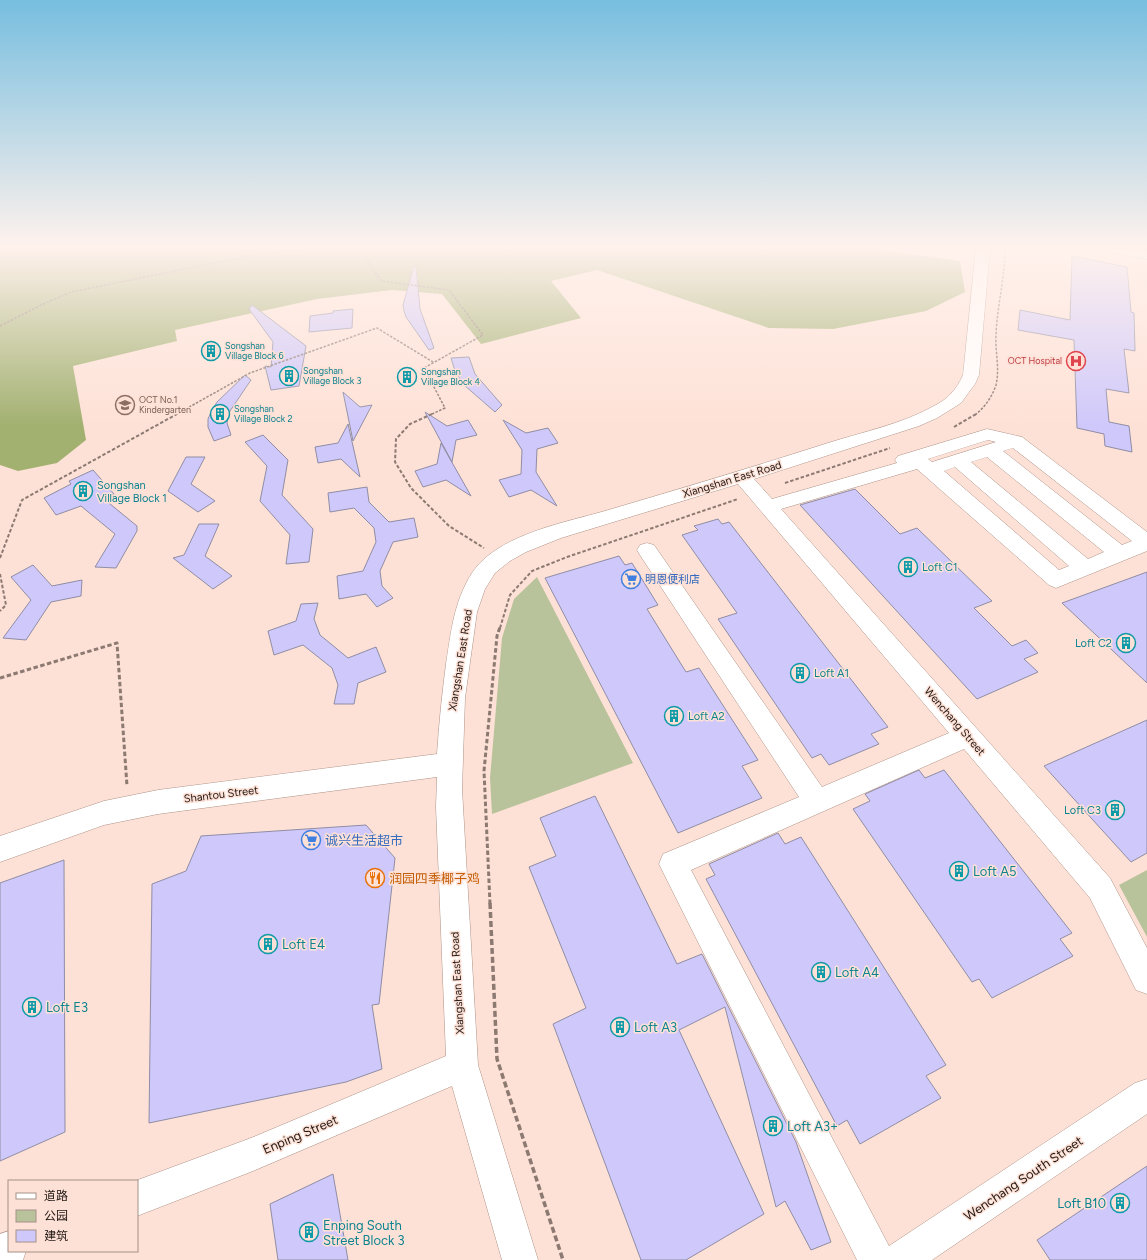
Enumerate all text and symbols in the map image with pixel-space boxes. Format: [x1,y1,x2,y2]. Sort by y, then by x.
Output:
building icon: Songshan Village Block 6 [200,340,222,362]
place label: Songshan Village Block 6 [225,340,284,361]
hospital icon: OCT Hospital [1065,350,1087,372]
place label: OCT Hospital [1008,355,1062,366]
building icon: Songshan Village Block 3 [278,365,300,387]
place label: Songshan Village Block 3 [303,365,361,386]
building icon: Songshan Village Block 4 [396,366,418,388]
place label: Songshan Village Block 4 [421,366,480,387]
school or university icon: OCT No.1 Kindergarten [114,394,136,416]
place label: OCT No.1 Kindergarten [139,394,191,415]
building icon: Songshan Village Block 2 [209,403,231,425]
place label: Songshan Village Block 2 [234,403,292,424]
street label: Xiangshan East Road [681,458,783,501]
place label: Songshan Village Block 1 [97,479,167,505]
building icon: Songshan Village Block 1 [72,480,94,502]
building icon: Loft C1 [897,556,919,578]
place label: Loft C1 [922,561,958,574]
supermarket icon: 明恩便利店 [620,568,642,590]
place label: 明恩便利店 [645,573,700,586]
street label: Xiangshan East Road [446,608,475,712]
building icon: Loft C2 [1115,632,1137,654]
place label: Loft C2 [1075,637,1112,650]
building icon: Loft A1 [789,662,811,684]
place label: Loft A1 [814,667,849,680]
street label: Wenchang Street [921,685,988,758]
building icon: Loft A2 [663,705,685,727]
place label: Loft A2 [688,710,725,723]
street label: Shantou Street [183,783,259,806]
building icon: Loft C3 [1104,799,1126,821]
place label: Loft C3 [1064,804,1101,817]
supermarket icon: 诚兴生活超市 [300,829,322,851]
place label: 诚兴生活超市 [325,833,403,848]
building icon: Loft A5 [948,860,970,882]
place label: Loft A5 [973,864,1017,879]
restaurant icon: 润园四季椰子鸡 [364,867,386,889]
place label: 润园四季椰子鸡 [389,871,480,886]
street label: Xiangshan East Road [448,931,467,1035]
building icon: Loft E4 [257,933,279,955]
place label: Loft E4 [282,937,325,952]
building icon: Loft A4 [810,961,832,983]
place label: Loft A4 [835,965,879,980]
building icon: Loft E3 [21,996,43,1018]
place label: Loft E3 [46,1000,88,1015]
building icon: Loft A3 [609,1016,631,1038]
place label: Loft A3 [634,1020,677,1035]
street label: Enping Street [260,1112,340,1157]
building icon: Loft A3+ [762,1115,784,1137]
place label: Loft A3+ [787,1119,838,1134]
street label: Wenchang South Street [961,1133,1086,1224]
legend [8,1180,138,1252]
text: 道路 [44,1189,68,1203]
building icon: Loft B10 [1109,1192,1131,1214]
place label: Loft B10 [1057,1196,1106,1211]
text: 公园 [44,1209,68,1223]
place label: Enping South Street Block 3 [323,1218,405,1248]
building icon: Enping South Street Block 3 [298,1221,320,1243]
text: 建筑 [44,1229,68,1243]

